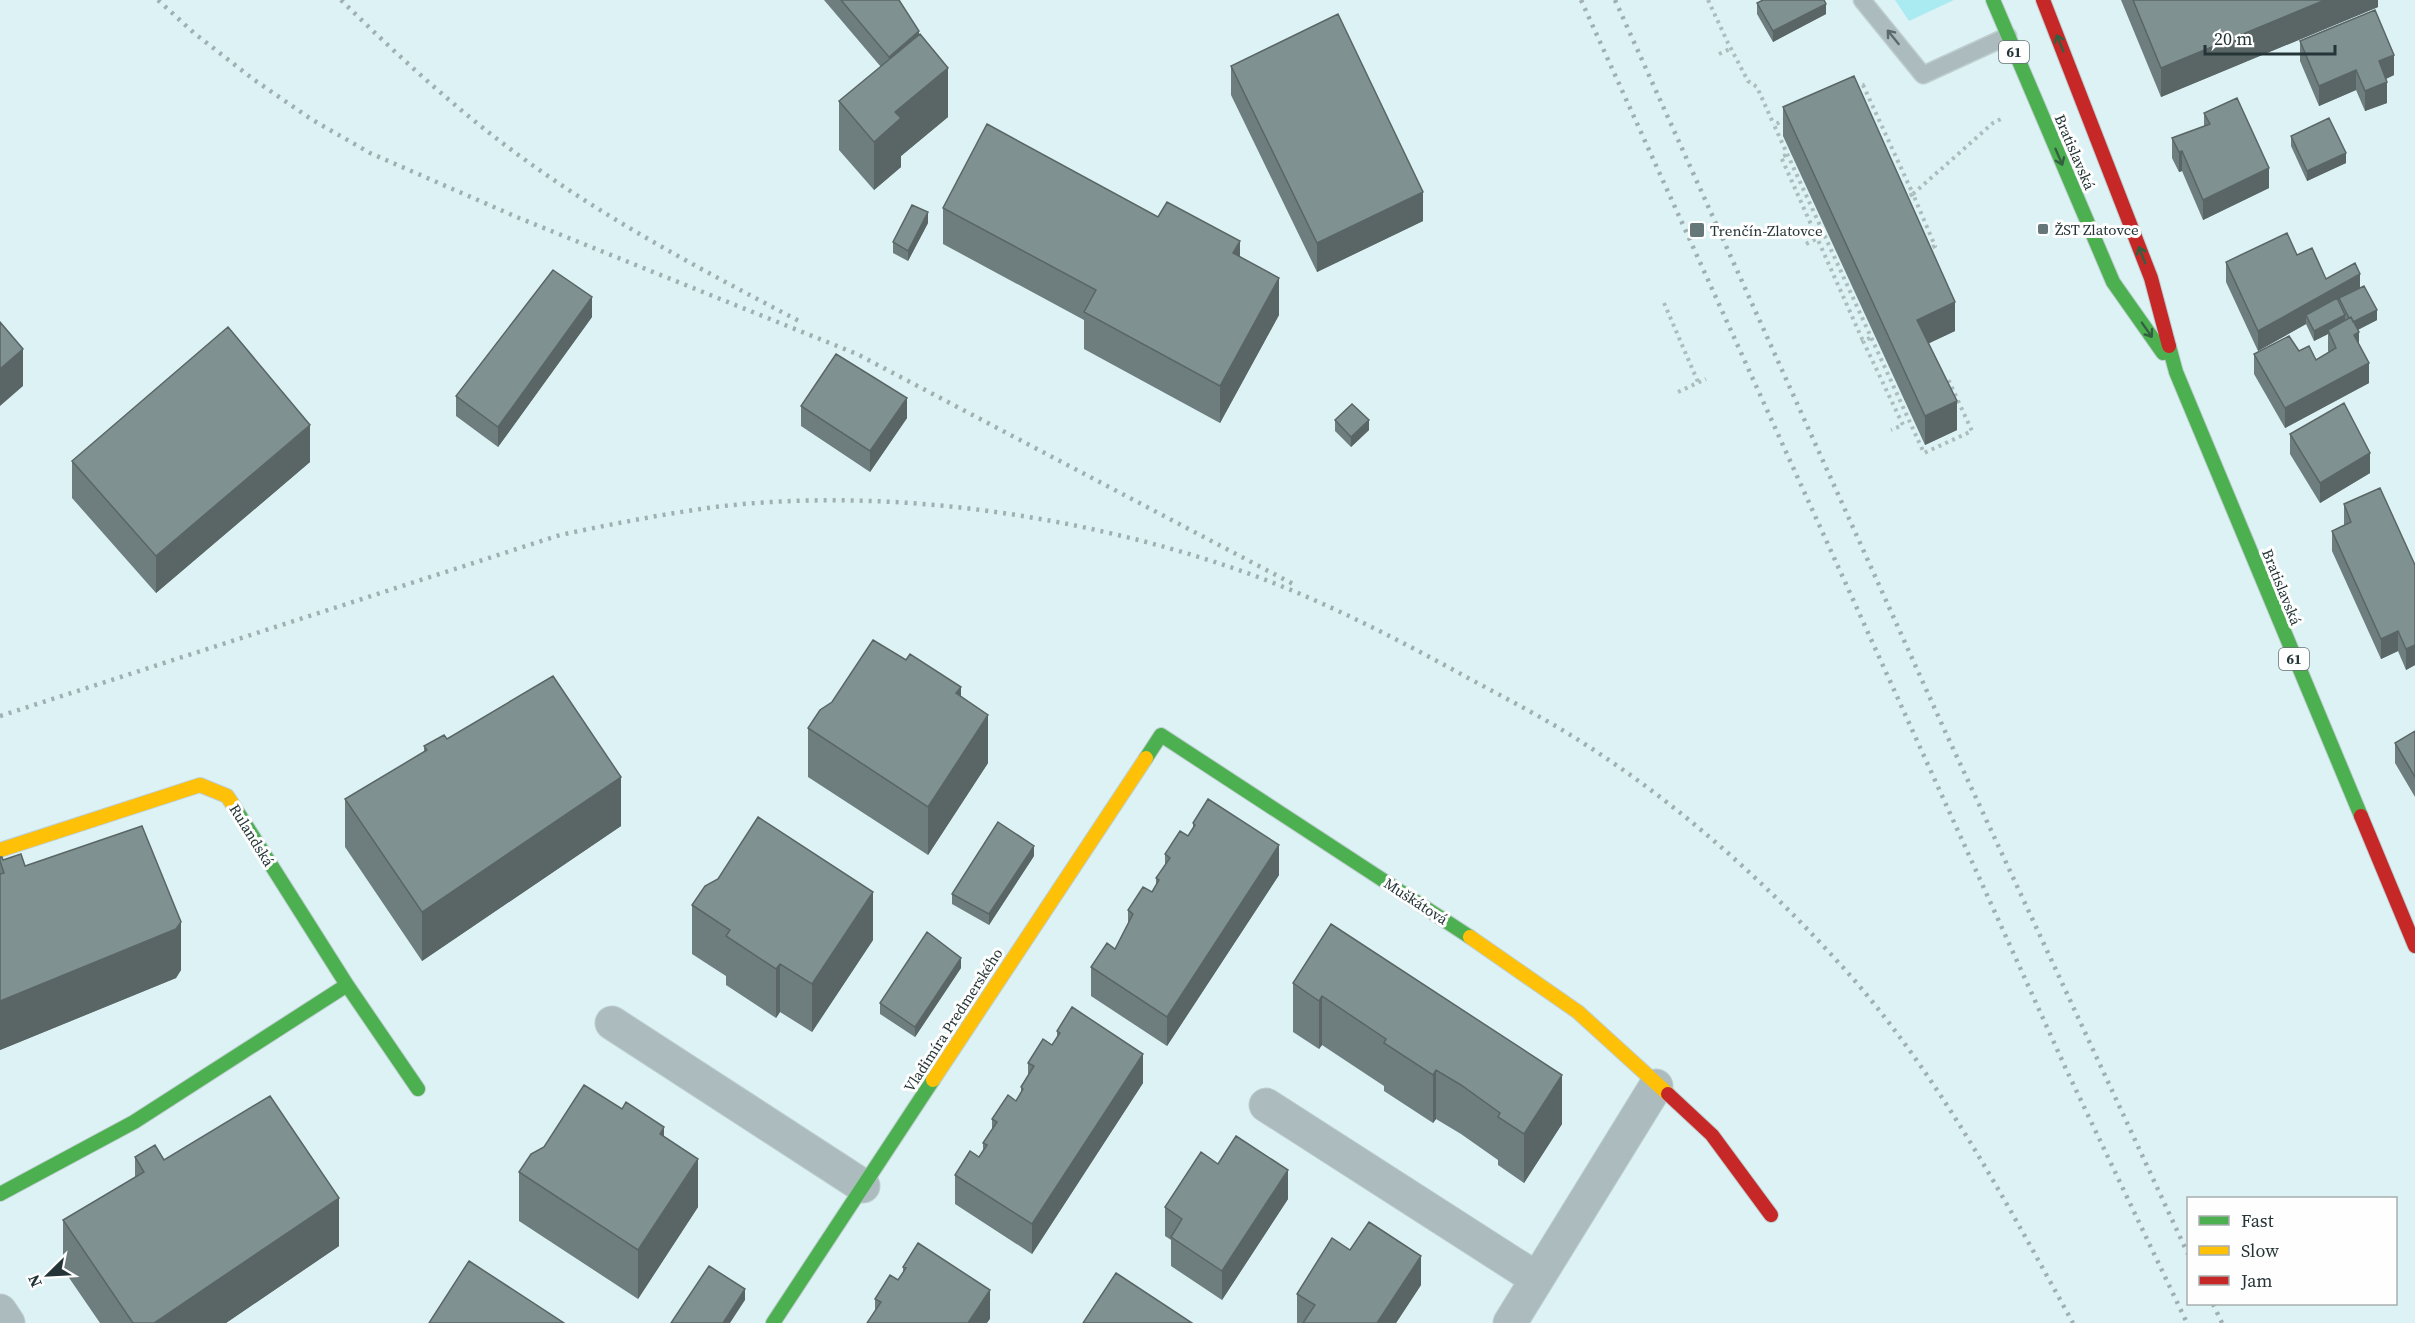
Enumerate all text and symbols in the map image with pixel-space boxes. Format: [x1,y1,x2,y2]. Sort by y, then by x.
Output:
scale bar [2205,18,2336,56]
text: 20 m [2214,26,2252,51]
one-way arrow [1886,30,1899,46]
one-way arrow [2053,34,2064,53]
road number: 61 [1999,41,2029,63]
street label: Bratislavská [2050,111,2100,193]
one-way arrow [2054,147,2065,166]
place label: ŽST Zlatovce [2055,219,2139,240]
place label: Trenčín-Zlatovce [1710,220,1823,241]
marker: Trenčín-Zlatovce [1688,221,1706,239]
marker: ŽST Zlatovce [2036,222,2050,236]
one-way arrow [2136,247,2147,265]
one-way arrow [2141,322,2153,338]
street label: Bratislavská [2257,546,2307,628]
road number: 61 [2279,648,2309,670]
street label: Rulandská [225,800,280,871]
street label: Muškátová [1380,873,1452,930]
street label: Vladimíra Predmerského [899,944,1007,1096]
legend [2187,1197,2397,1305]
text: Fast [2241,1208,2274,1233]
text: Slow [2241,1238,2279,1263]
north arrow [18,1245,78,1305]
text: Jam [2240,1268,2273,1293]
text: N [22,1271,47,1291]

